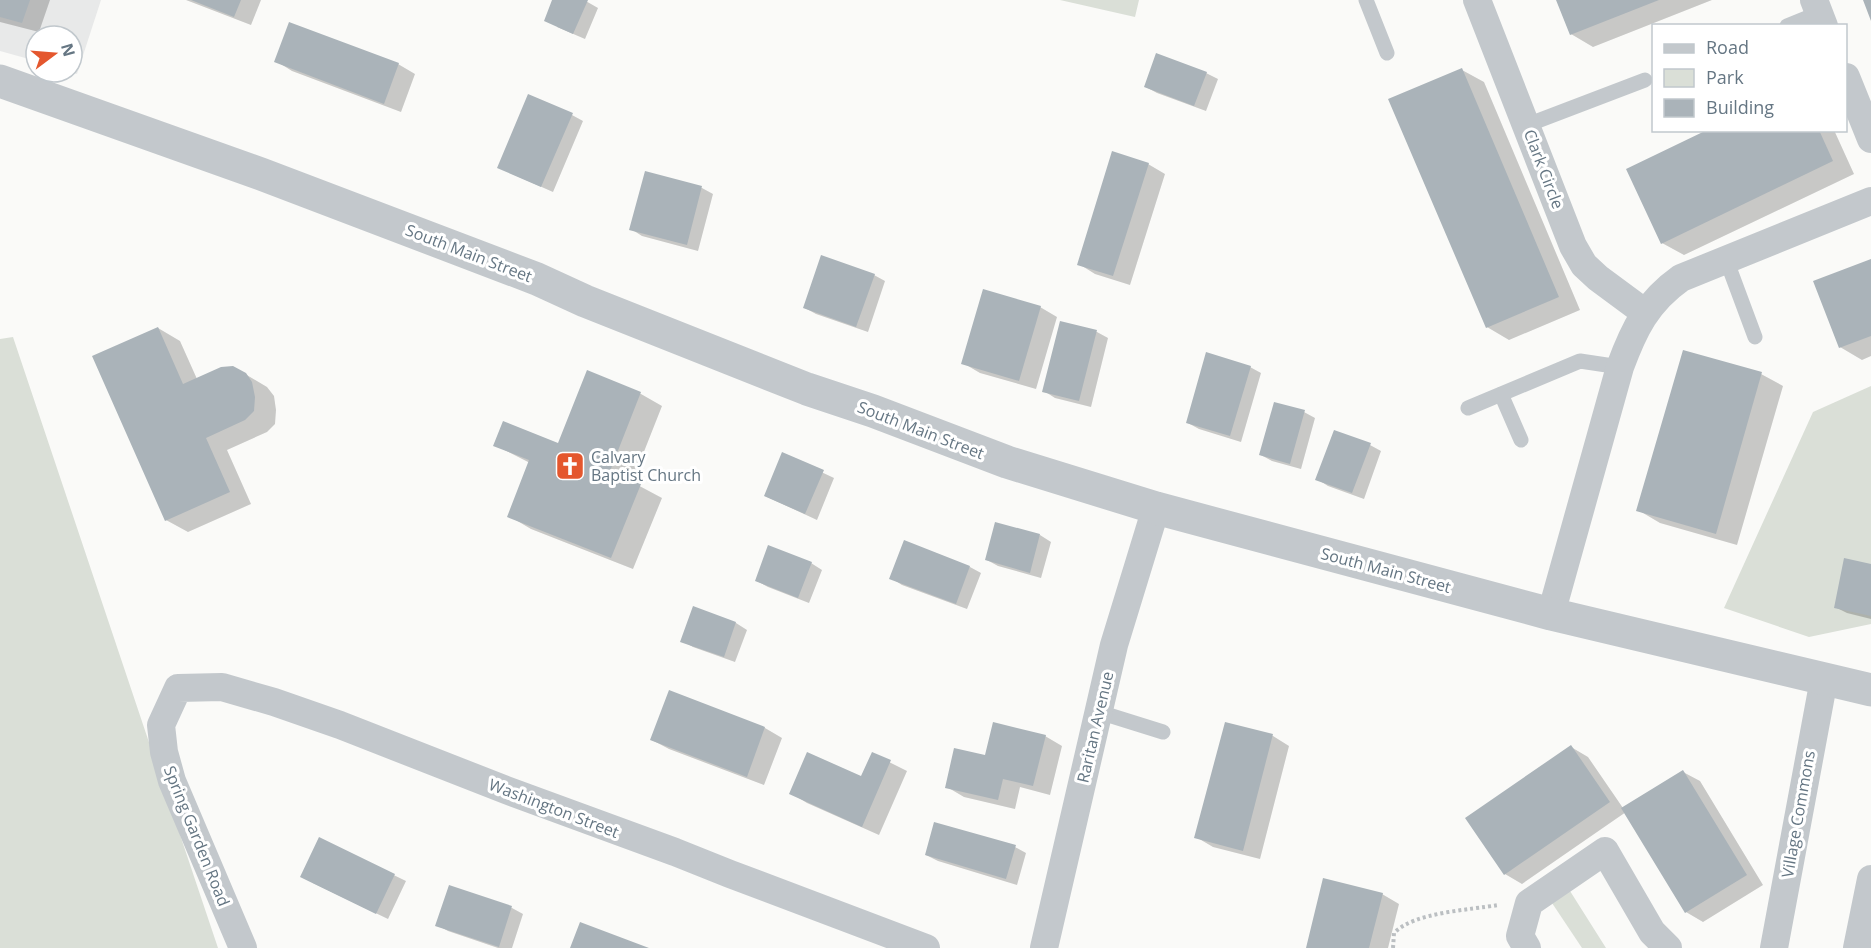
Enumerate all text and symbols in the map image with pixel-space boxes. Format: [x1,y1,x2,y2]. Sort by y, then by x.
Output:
north arrow [24,24,84,84]
legend [1652,24,1847,132]
text: Road [1706,35,1749,59]
text: N [56,41,81,59]
text: Park [1706,65,1744,89]
text: Building [1706,95,1774,119]
street label: Clark Circle [1519,126,1569,212]
street label: South Main Street [403,219,536,287]
street label: South Main Street [855,396,988,464]
place label: Calvary Baptist Church [591,446,701,486]
church icon: Calvary Baptist Church [554,450,586,482]
street label: South Main Street [1319,542,1454,598]
street label: Raritan Avenue [1072,669,1118,785]
street label: Village Commons [1776,749,1820,879]
street label: Spring Garden Road [159,762,235,910]
street label: Washington Street [486,773,622,843]

